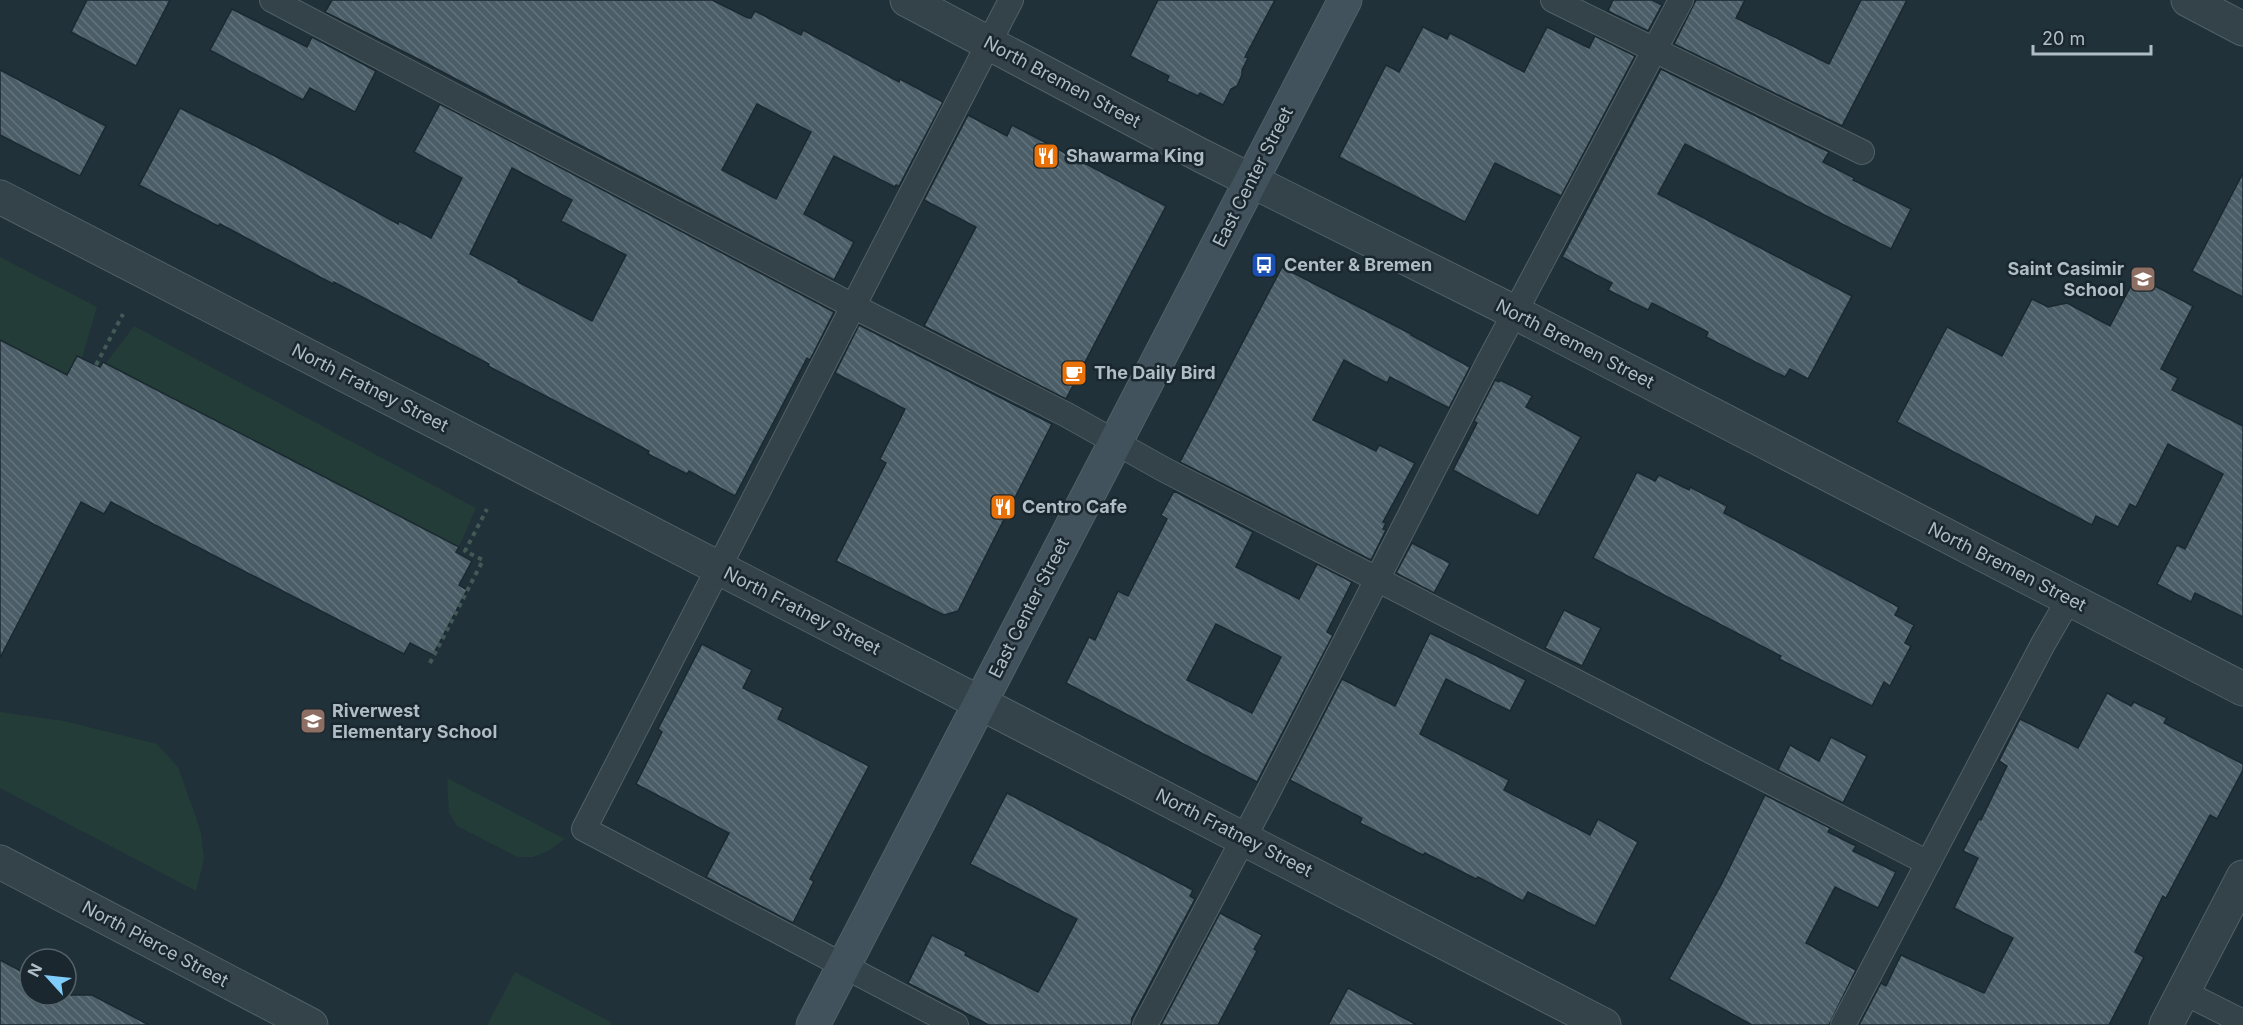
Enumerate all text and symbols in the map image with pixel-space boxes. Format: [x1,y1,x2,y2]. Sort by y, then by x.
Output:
scale bar [2033,18,2152,56]
text: 20 m [2042,28,2085,49]
street label: North Bremen Street [980,31,1144,132]
street label: East Center Street [1208,103,1297,250]
restaurant icon: Shawarma King [1031,141,1061,171]
place label: Shawarma King [1066,145,1204,166]
bus stop icon: Center & Bremen [1249,250,1279,280]
place label: Center & Bremen [1284,254,1432,275]
place label: Saint Casimir School [2007,258,2124,300]
school or university icon: Saint Casimir School [2128,264,2158,294]
street label: North Bremen Street [1493,295,1658,393]
street label: North Fratney Street [289,339,452,436]
cafe icon: The Daily Bird [1059,358,1089,388]
place label: The Daily Bird [1094,362,1216,383]
restaurant icon: Centro Cafe [988,492,1018,522]
place label: Centro Cafe [1022,496,1128,517]
street label: North Bremen Street [1925,518,2090,616]
street label: East Center Street [984,534,1073,681]
street label: North Fratney Street [721,562,884,659]
place label: Riverwest Elementary School [332,700,497,742]
school or university icon: Riverwest Elementary School [298,706,328,736]
street label: North Fratney Street [1153,784,1316,881]
street label: North Pierce Street [79,896,232,991]
north arrow [18,947,78,1007]
text: N [23,960,46,980]

